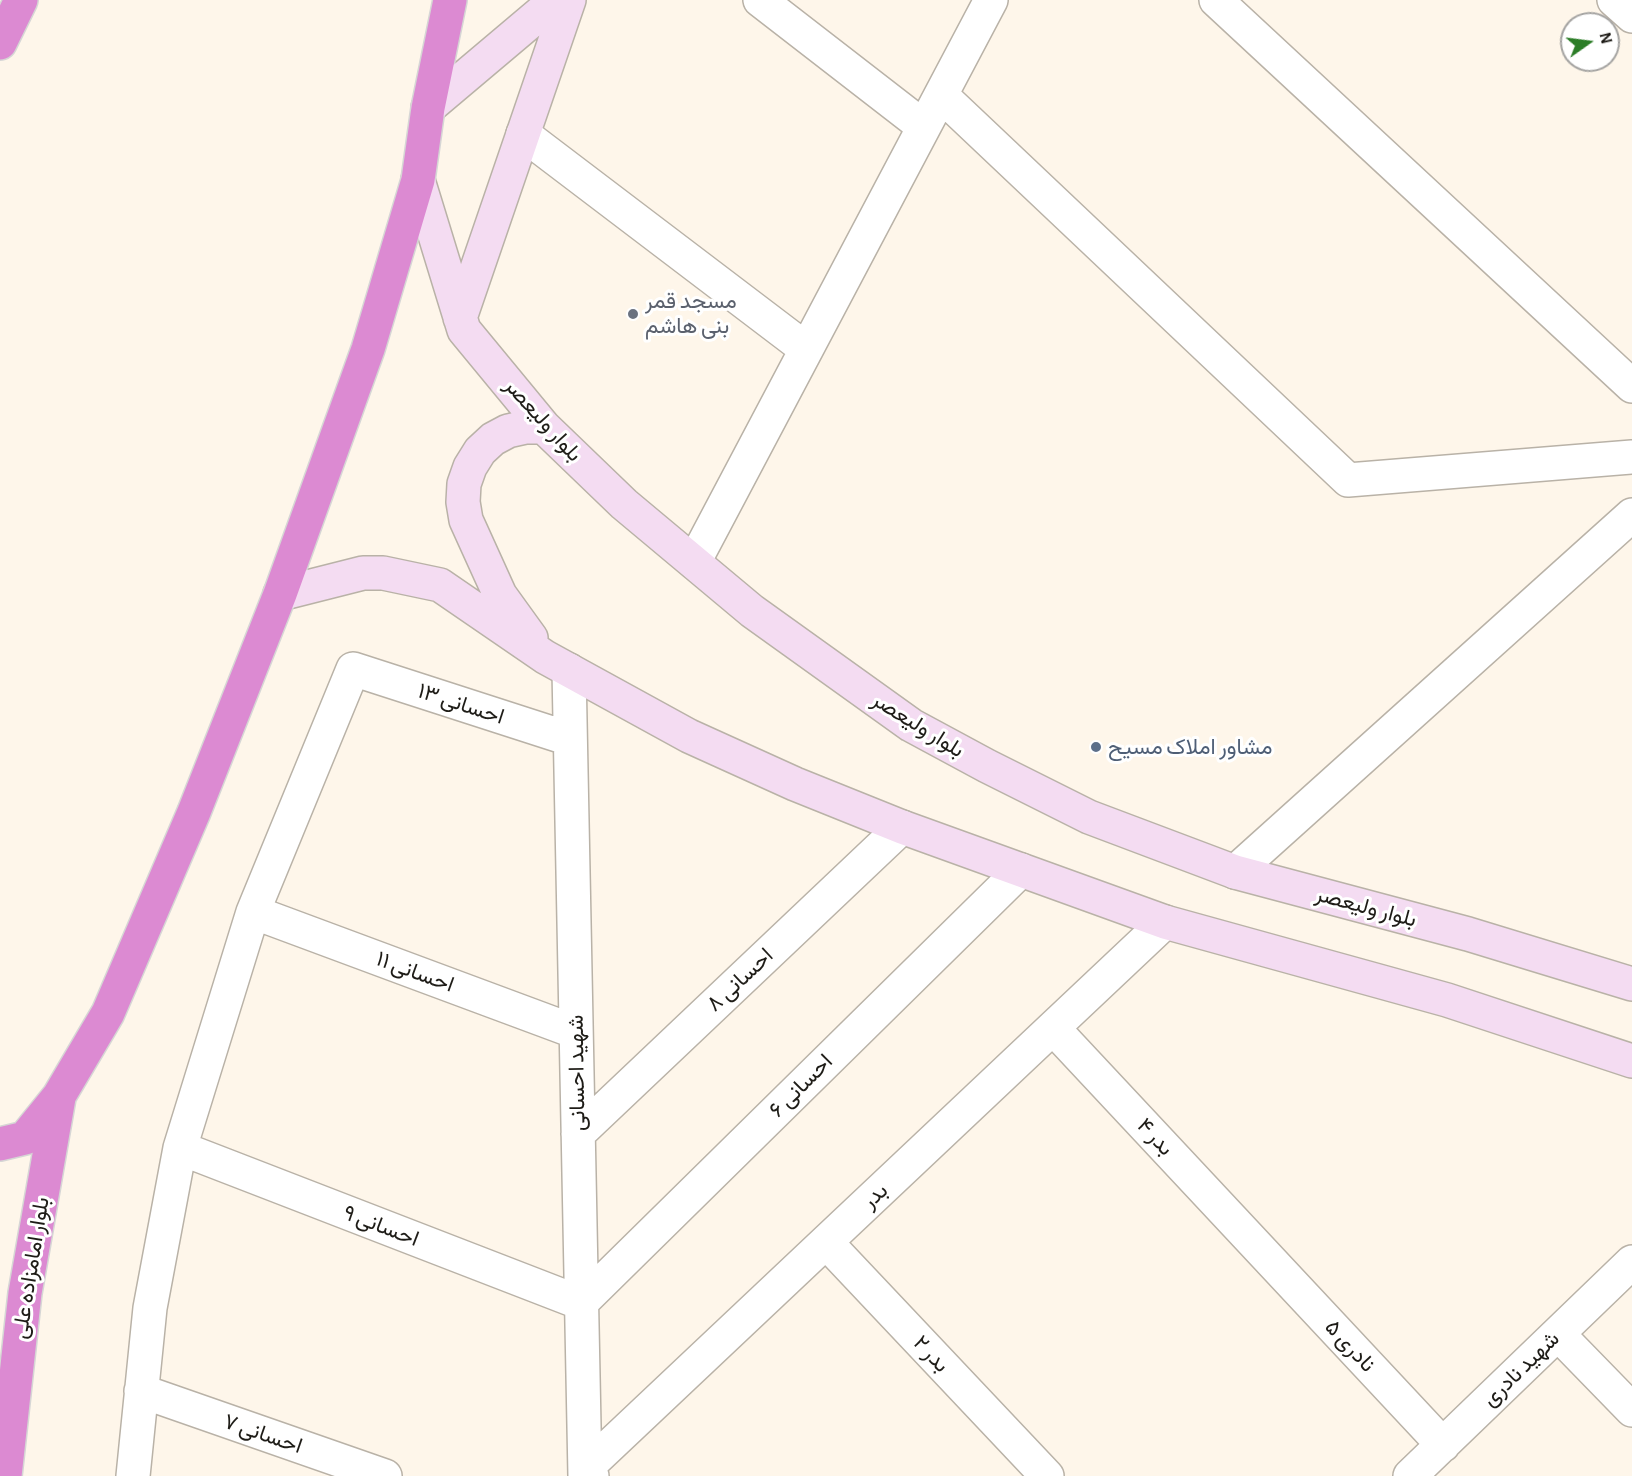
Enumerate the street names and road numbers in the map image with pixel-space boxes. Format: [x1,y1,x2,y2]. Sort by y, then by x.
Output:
street label: بلوار ولیعصر [499,373,587,467]
street label: احسانی ۱۳ [415,678,507,730]
street label: بلوار ولیعصر [867,686,969,764]
street label: بلوار ولیعصر [1313,881,1419,933]
street label: احسانی ۸ [701,943,779,1017]
street label: احسانی ۱۱ [372,946,458,998]
street label: شهید احسانی [563,1015,591,1131]
street label: احسانی ۶ [764,1049,838,1123]
street label: بدر ۴ [1131,1113,1179,1161]
street label: بدر [857,1178,893,1214]
street label: بلوار امامزاده علی [7,1195,55,1341]
street label: احسانی ۹ [339,1200,423,1252]
street label: نادری ۵ [1319,1314,1381,1378]
street label: شهید نادری [1477,1326,1565,1412]
street label: بدر ۲ [907,1330,955,1378]
street label: احسانی ۷ [220,1408,306,1460]

